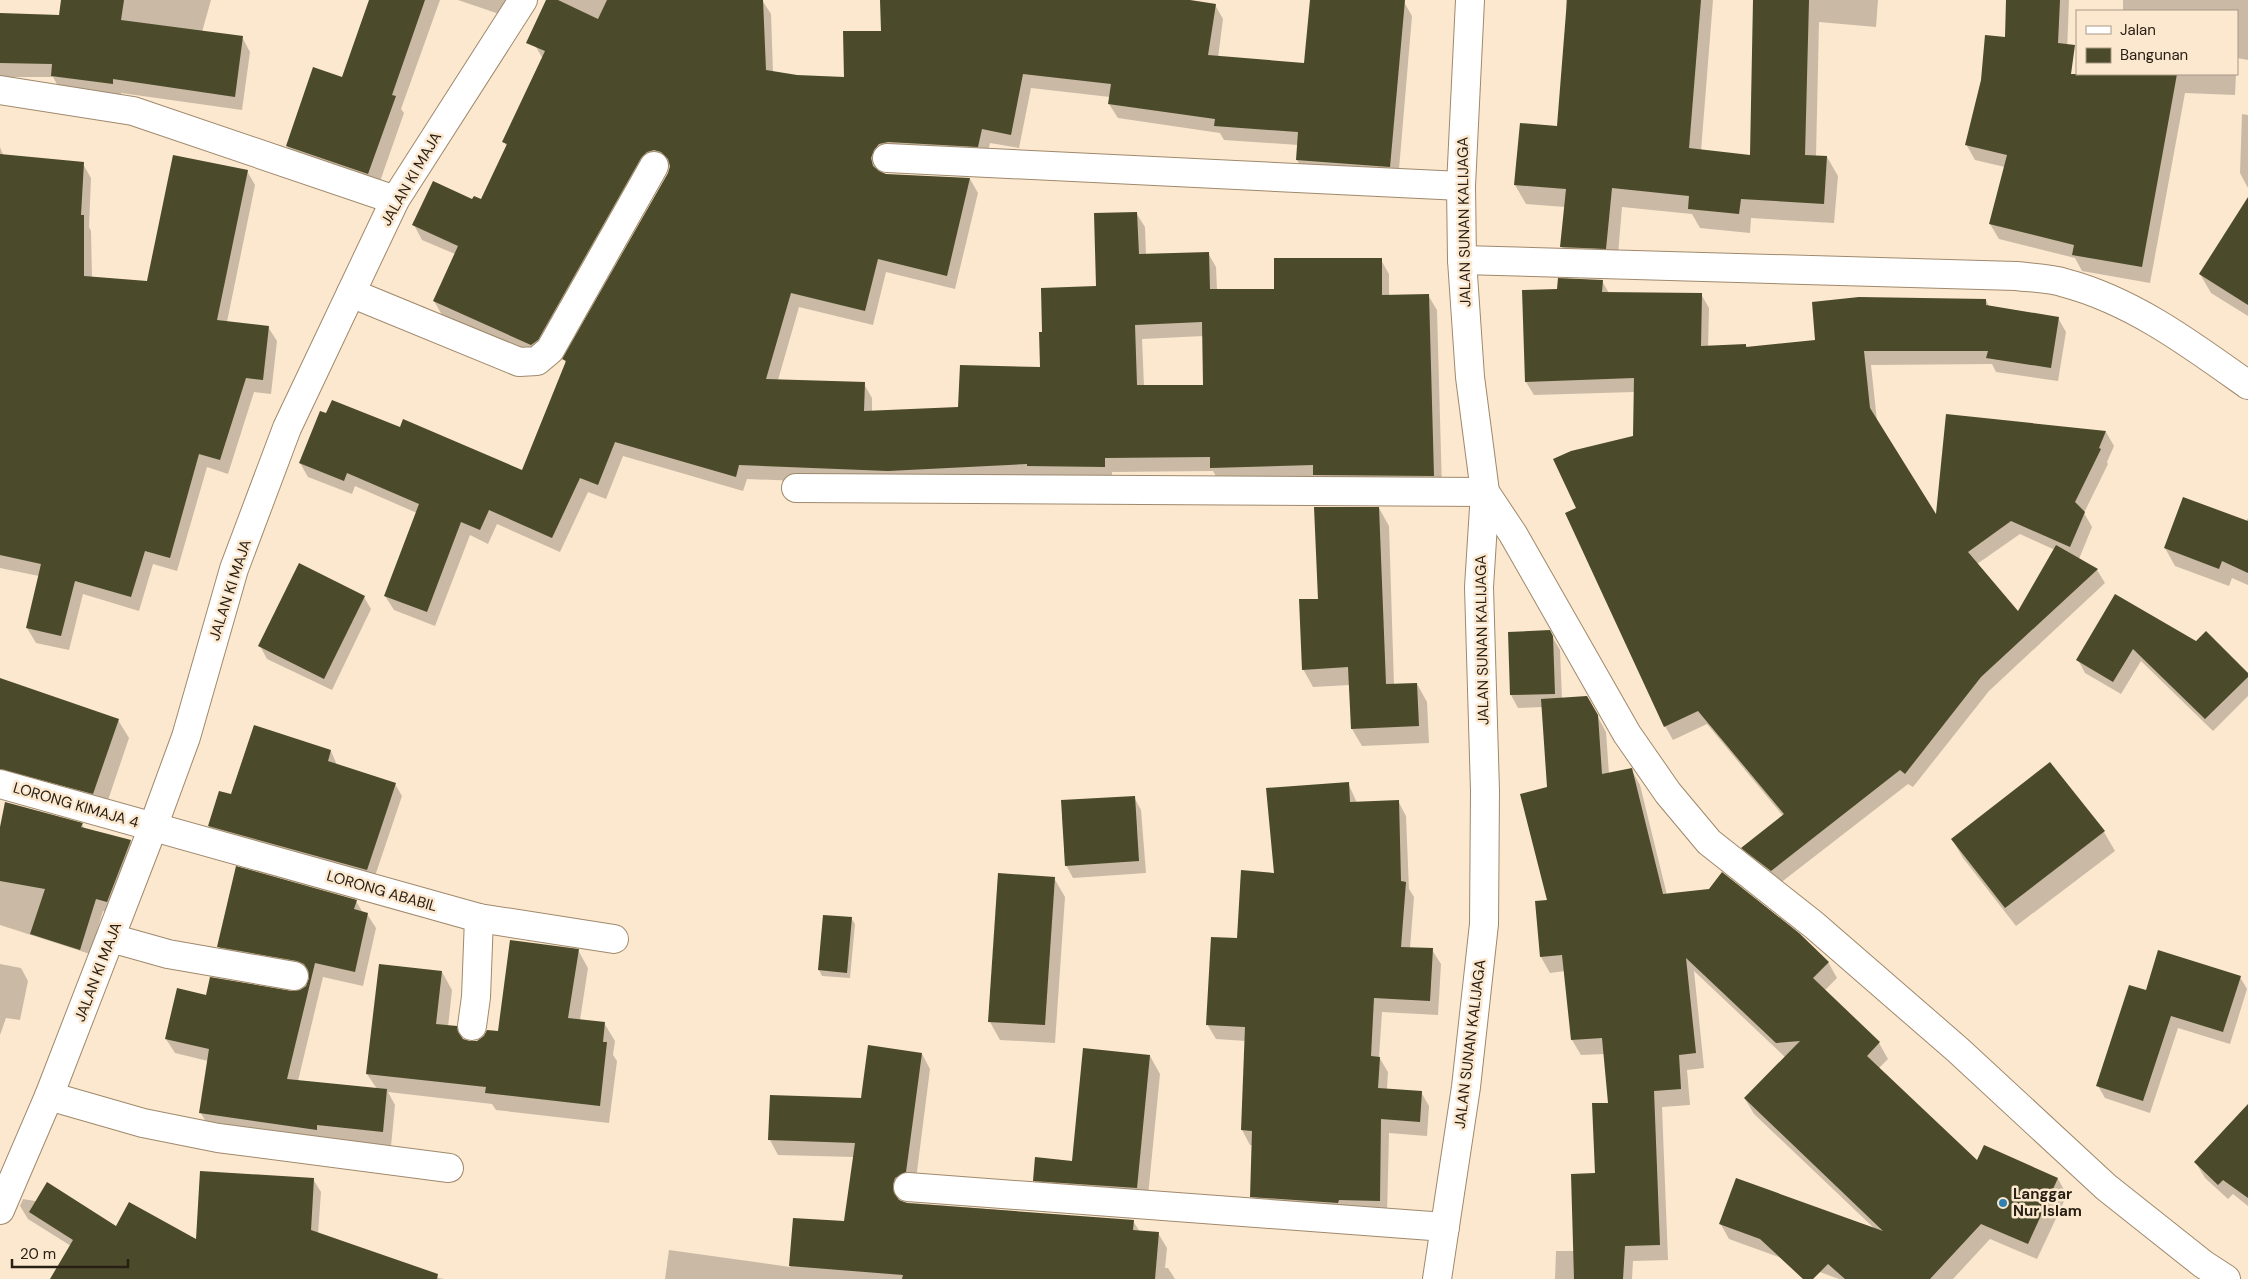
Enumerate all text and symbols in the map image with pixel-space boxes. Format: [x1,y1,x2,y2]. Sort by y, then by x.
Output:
legend [2076,10,2238,75]
text: Jalan [2120,20,2156,40]
text: Bangunan [2120,45,2188,65]
street label: JALAN KI MAJA [376,128,446,230]
street label: JALAN SUNAN KALIJAGA [1453,137,1475,307]
street label: JALAN KI MAJA [204,537,256,643]
street label: JALAN SUNAN KALIJAGA [1471,555,1493,725]
street label: LORONG KIMAJA 4 [11,778,141,832]
street label: LORONG ABABIL [324,866,440,916]
street label: JALAN KI MAJA [70,919,126,1025]
street label: JALAN SUNAN KALIJAGA [1450,958,1490,1130]
place label: Langgar Nur Islam [2013,1184,2082,1221]
marker: Langgar Nur Islam [1997,1197,2009,1209]
scale bar [12,1236,129,1268]
text: 20 m [20,1244,56,1264]

